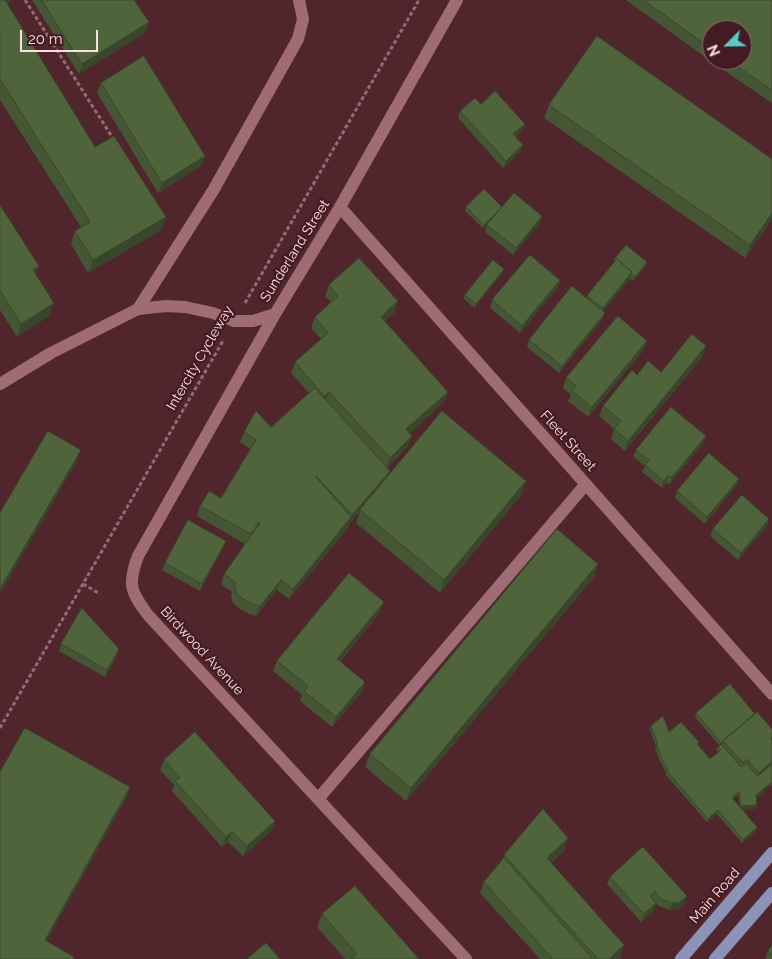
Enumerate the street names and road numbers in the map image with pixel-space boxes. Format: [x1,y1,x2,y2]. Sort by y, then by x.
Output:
street label: Sunderland Street [257,197,333,305]
street label: Intercity Cycleway [163,303,237,413]
street label: Fleet Street [536,407,600,475]
street label: Birdwood Avenue [157,603,247,699]
street label: Main Road [686,865,744,927]

